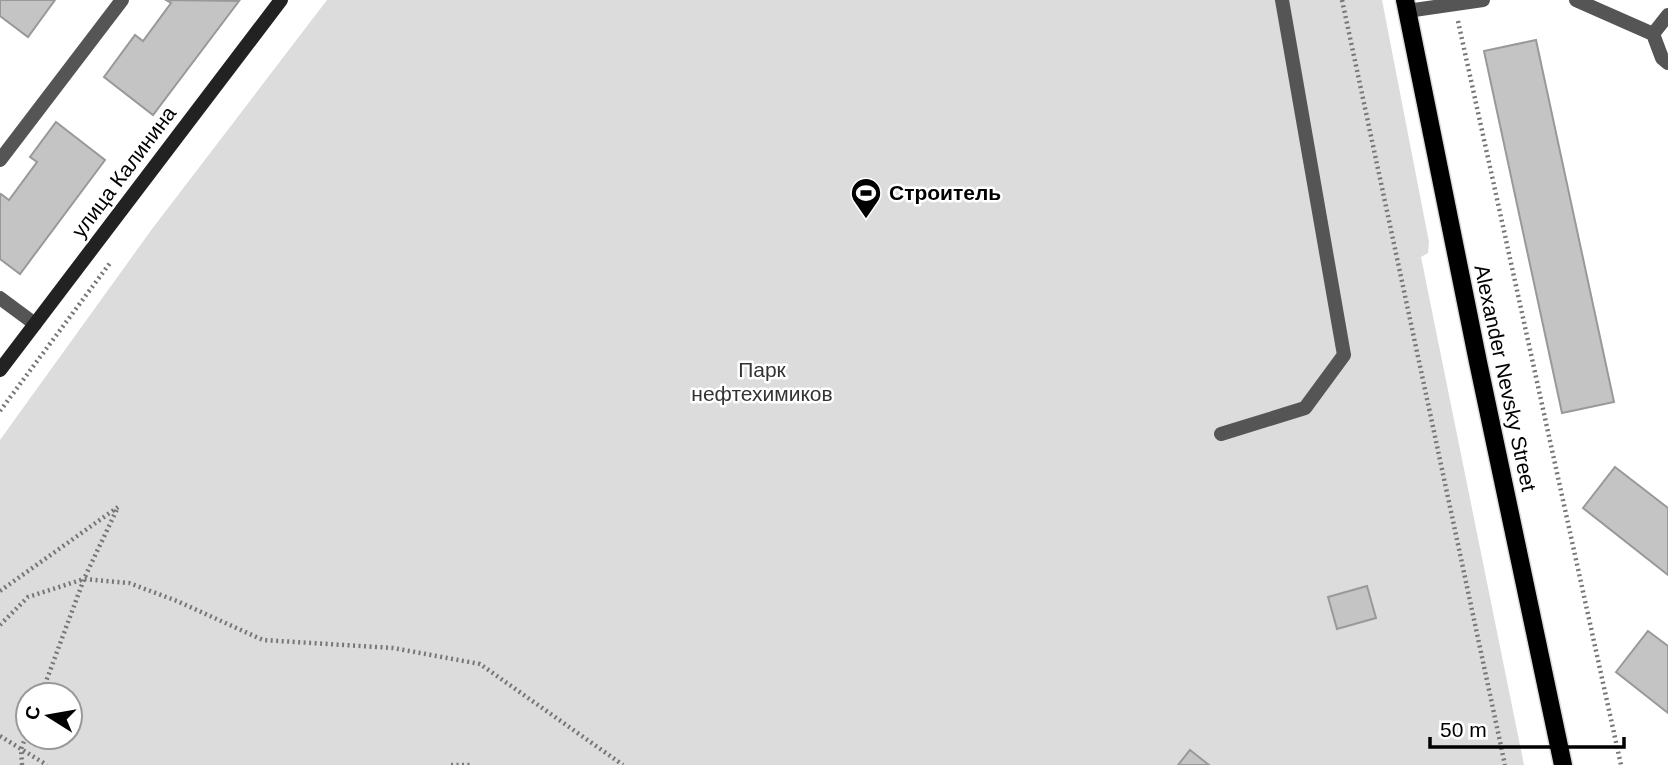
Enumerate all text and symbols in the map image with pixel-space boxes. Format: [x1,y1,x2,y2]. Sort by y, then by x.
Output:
street label: улица Калинина [67,101,181,242]
sports icon: Строитель [849,176,883,220]
place label: Строитель [889,181,1001,204]
street label: Alexander Nevsky Street [1470,262,1541,493]
park label: Парк нефтехимиков [691,358,833,405]
north arrow [14,681,84,751]
text: С [21,704,44,722]
scale bar [1430,706,1624,750]
text: 50 m [1440,718,1487,741]

